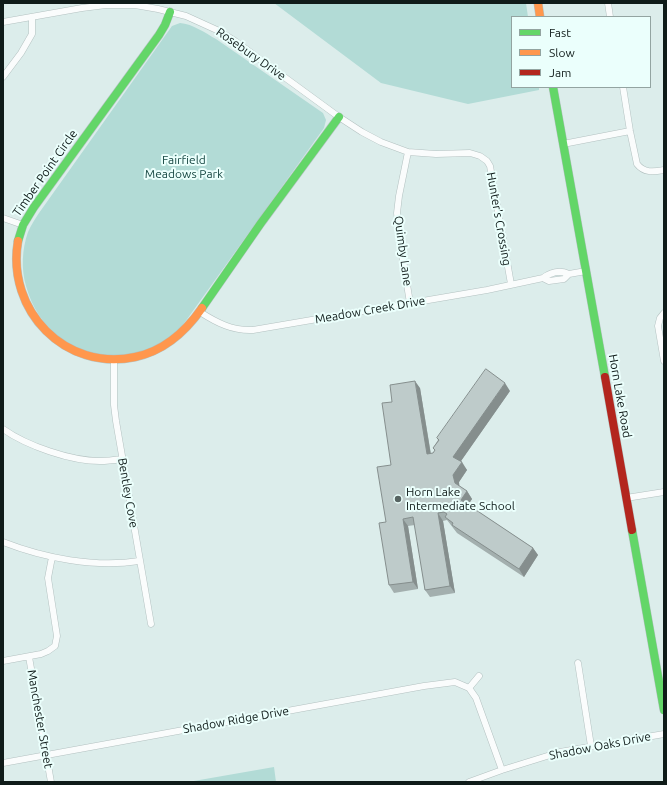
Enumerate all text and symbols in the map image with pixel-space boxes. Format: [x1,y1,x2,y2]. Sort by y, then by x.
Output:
legend [511,16,651,88]
street label: Rosebury Drive [213,25,289,83]
text: Fast [549,26,571,39]
text: Slow [549,46,575,59]
text: Jam [549,66,571,79]
street label: Timber Point Circle [10,127,80,219]
park label: Fairfield Meadows Park [145,153,223,181]
street label: Hunter's Crossing [484,171,514,267]
street label: Quimby Lane [391,215,415,287]
street label: Meadow Creek Drive [314,293,426,327]
street label: Horn Lake Road [606,353,634,439]
street label: Bentley Cove [115,457,141,529]
place label: Horn Lake Intermediate School [406,485,515,513]
marker: Horn Lake Intermediate School [393,494,403,504]
street label: Manchester Street [24,669,56,769]
street label: Shadow Ridge Drive [182,704,290,736]
street label: Shadow Oaks Drive [548,729,652,763]

